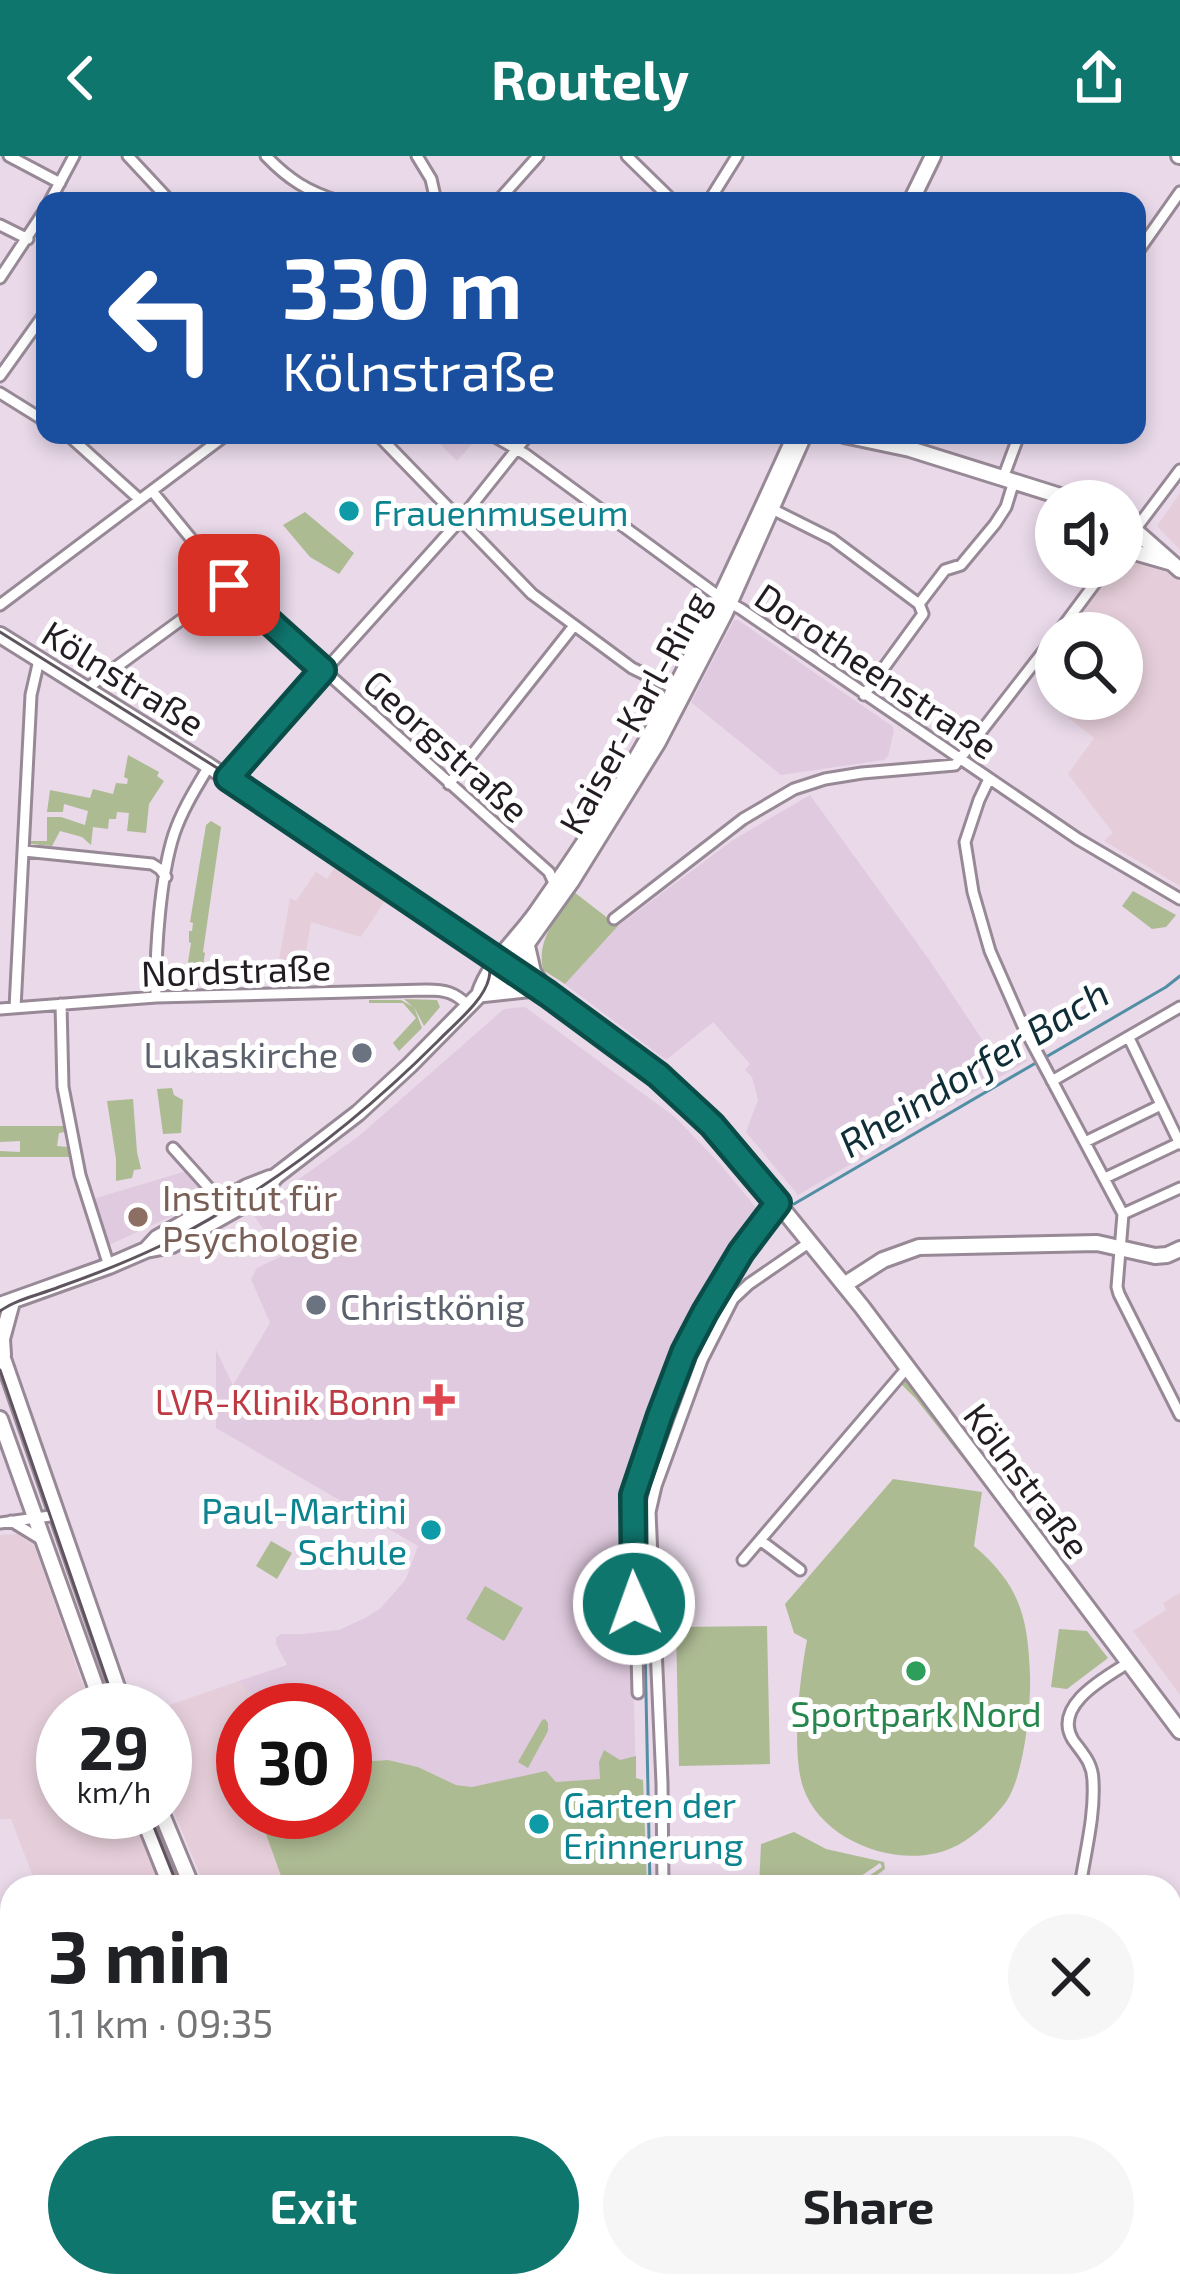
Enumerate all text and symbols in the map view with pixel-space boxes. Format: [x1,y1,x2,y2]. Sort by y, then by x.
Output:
icon: back [48,45,114,111]
icon: share [1066,45,1132,111]
text: Routely [491,46,689,111]
text: 330 m [282,235,522,336]
icon: left [84,240,240,396]
text: Kölnstraße [282,337,556,402]
map controls [1035,480,1143,720]
button: sound [1035,480,1143,588]
place label: Frauenmuseum [373,490,629,533]
marker: Frauenmuseum [336,498,362,524]
pin [178,534,280,636]
icon: arrive [196,552,262,618]
street label: Dorotheenstraße [748,573,1006,767]
street label: Kaiser-Karl-Ring [549,583,717,841]
street label: Kölnstraße [35,610,213,744]
button: search [1035,612,1143,720]
street label: Georgstraße [356,660,538,830]
street label: Nordstraße [140,944,332,994]
water label: Rheindorfer Bach [830,968,1116,1166]
place label: Lukaskirche [144,1032,338,1075]
marker: Lukaskirche [349,1040,375,1066]
place label: Institut für Psychologie [162,1175,359,1259]
marker: Institut für Psychologie [125,1204,151,1230]
place label: Christkönig [340,1284,525,1327]
marker: Christkönig [303,1292,329,1318]
place label: LVR-Klinik Bonn [155,1379,412,1422]
marker: LVR-Klinik Bonn [423,1384,455,1416]
street label: Kölnstraße [956,1394,1100,1566]
place label: Paul-Martini Schule [201,1488,407,1572]
marker: Paul-Martini Schule [418,1517,444,1543]
position arrow [571,1541,697,1667]
marker: Sportpark Nord [903,1658,929,1684]
speed limit sign: 30 [216,1683,372,1839]
place label: Sportpark Nord [790,1691,1042,1734]
text: 29 [79,1710,149,1782]
text: km/h [77,1773,151,1809]
place label: Garten der Erinnerung [563,1782,744,1866]
marker: Garten der Erinnerung [526,1811,552,1837]
text: 3 min [48,1911,231,1997]
button: close [1008,1914,1134,2040]
text: 1.1 km · 09:35 [48,1999,273,2046]
button: Exit [48,2136,579,2274]
button: Share [603,2136,1134,2274]

